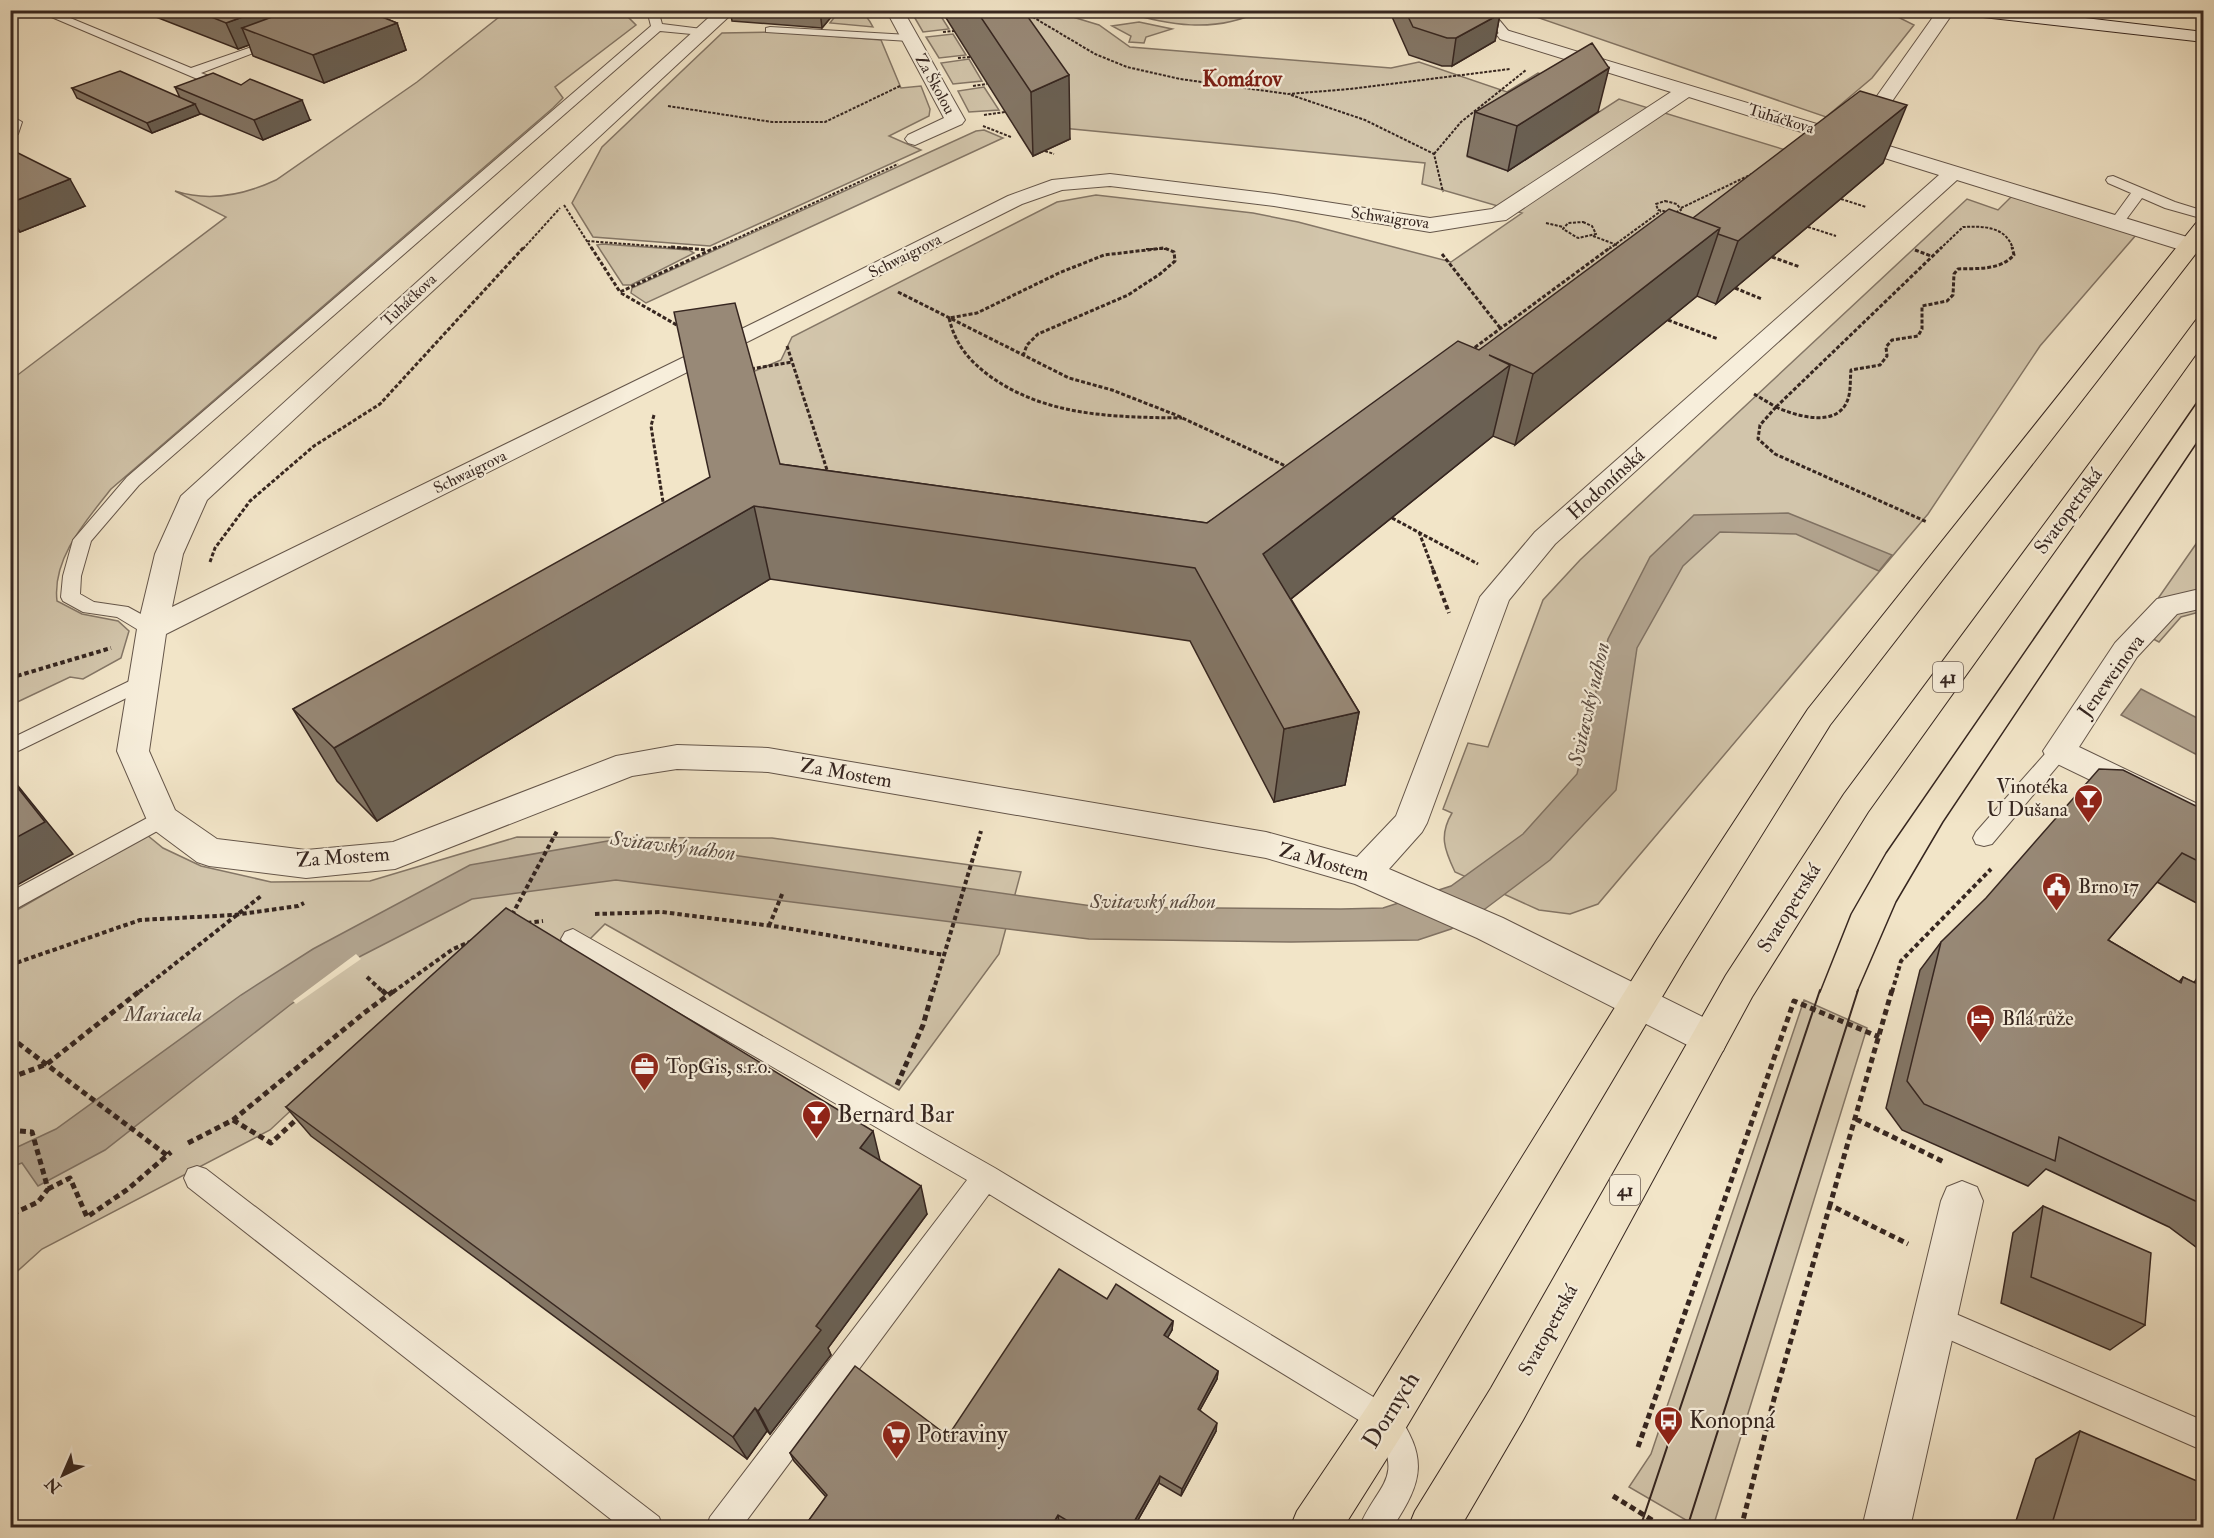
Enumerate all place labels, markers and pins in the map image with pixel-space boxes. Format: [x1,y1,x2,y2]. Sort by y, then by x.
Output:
place label: Vinotéka U Dušana [1987,774,2069,822]
bar icon: Vinotéka U Dušana [2073,782,2105,824]
public building icon: Brno 17 [2041,870,2073,912]
place label: Brno 17 [2078,874,2139,899]
hotel icon: Bílá růže [1965,1002,1997,1044]
place label: Bílá růže [2002,1006,2074,1031]
office icon: TopGis, s.r.o. [629,1050,661,1092]
place label: TopGis, s.r.o. [666,1054,771,1080]
bar icon: Bernard Bar [800,1098,832,1140]
place label: Bernard Bar [837,1099,954,1130]
bus stop icon: Konopná [1652,1404,1684,1446]
place label: Konopná [1689,1405,1776,1436]
supermarket icon: Potraviny [880,1418,912,1460]
place label: Potraviny [917,1419,1008,1450]

